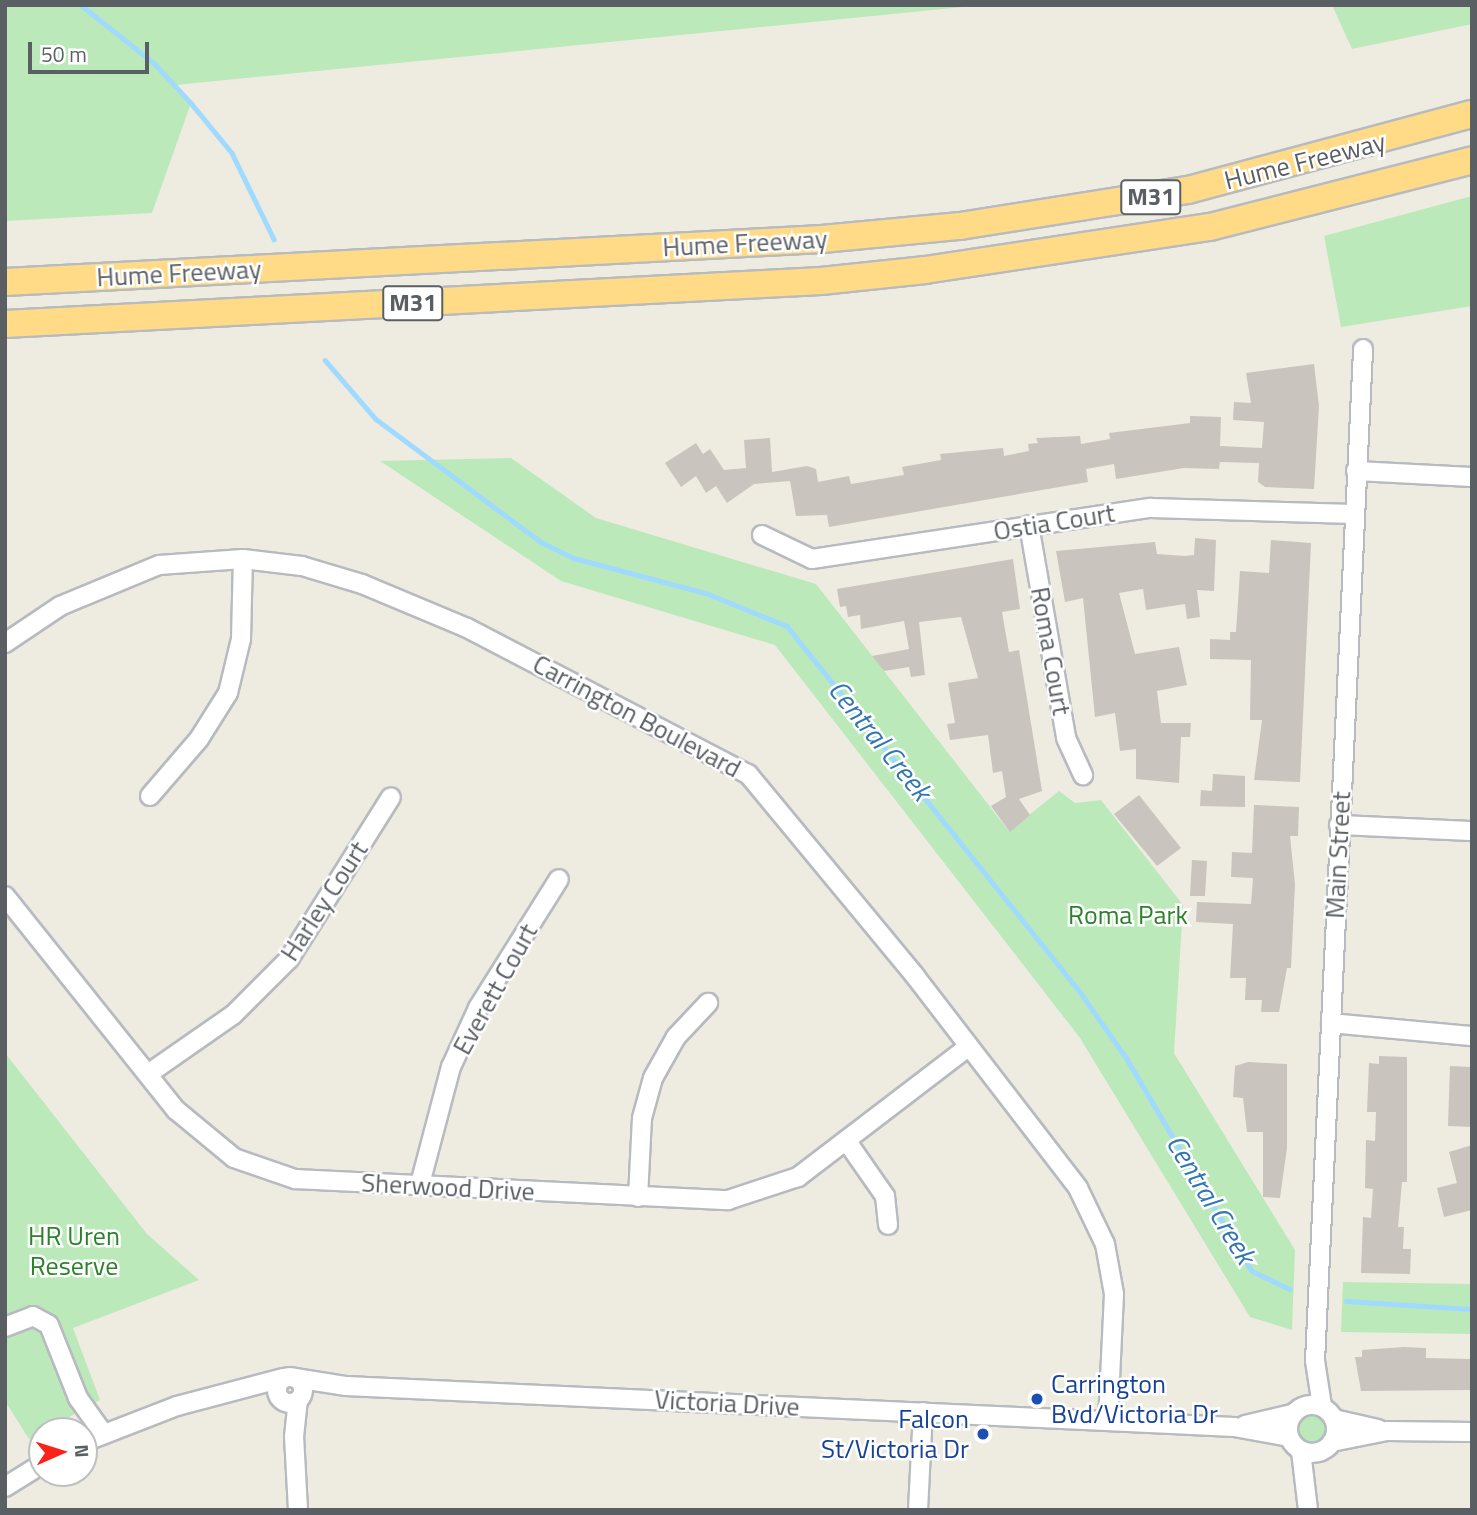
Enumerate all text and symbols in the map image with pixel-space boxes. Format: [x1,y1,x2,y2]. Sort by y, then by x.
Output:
scale bar [32,28,152,72]
text: 50 m [41,38,87,70]
street label: Hume Freeway [1221,126,1389,196]
road number: M31 [1120,176,1182,218]
street label: Hume Freeway [662,223,828,263]
street label: Hume Freeway [96,253,262,293]
road number: M31 [382,282,444,324]
street label: Ostia Court [991,497,1117,547]
street label: Roma Court [1024,585,1078,717]
street label: Carrington Boulevard [528,648,746,784]
water label: Central Creek [821,673,939,807]
street label: Main Street [1319,791,1357,919]
street label: Harley Court [274,835,374,967]
park label: Roma Park [1068,899,1188,931]
street label: Everett Court [446,918,544,1060]
water label: Central Creek [1159,1128,1263,1270]
street label: Sherwood Drive [360,1167,536,1207]
park label: HR Uren Reserve [28,1220,120,1282]
place label: Carrington Bvd/Victoria Dr [1051,1368,1218,1430]
street label: Victoria Drive [654,1384,800,1422]
marker: Carrington Bvd/Victoria Dr [1029,1391,1045,1407]
place label: Falcon St/Victoria Dr [821,1403,969,1464]
north arrow [28,1417,98,1487]
marker: Falcon St/Victoria Dr [975,1426,991,1442]
text: N [68,1444,97,1458]

